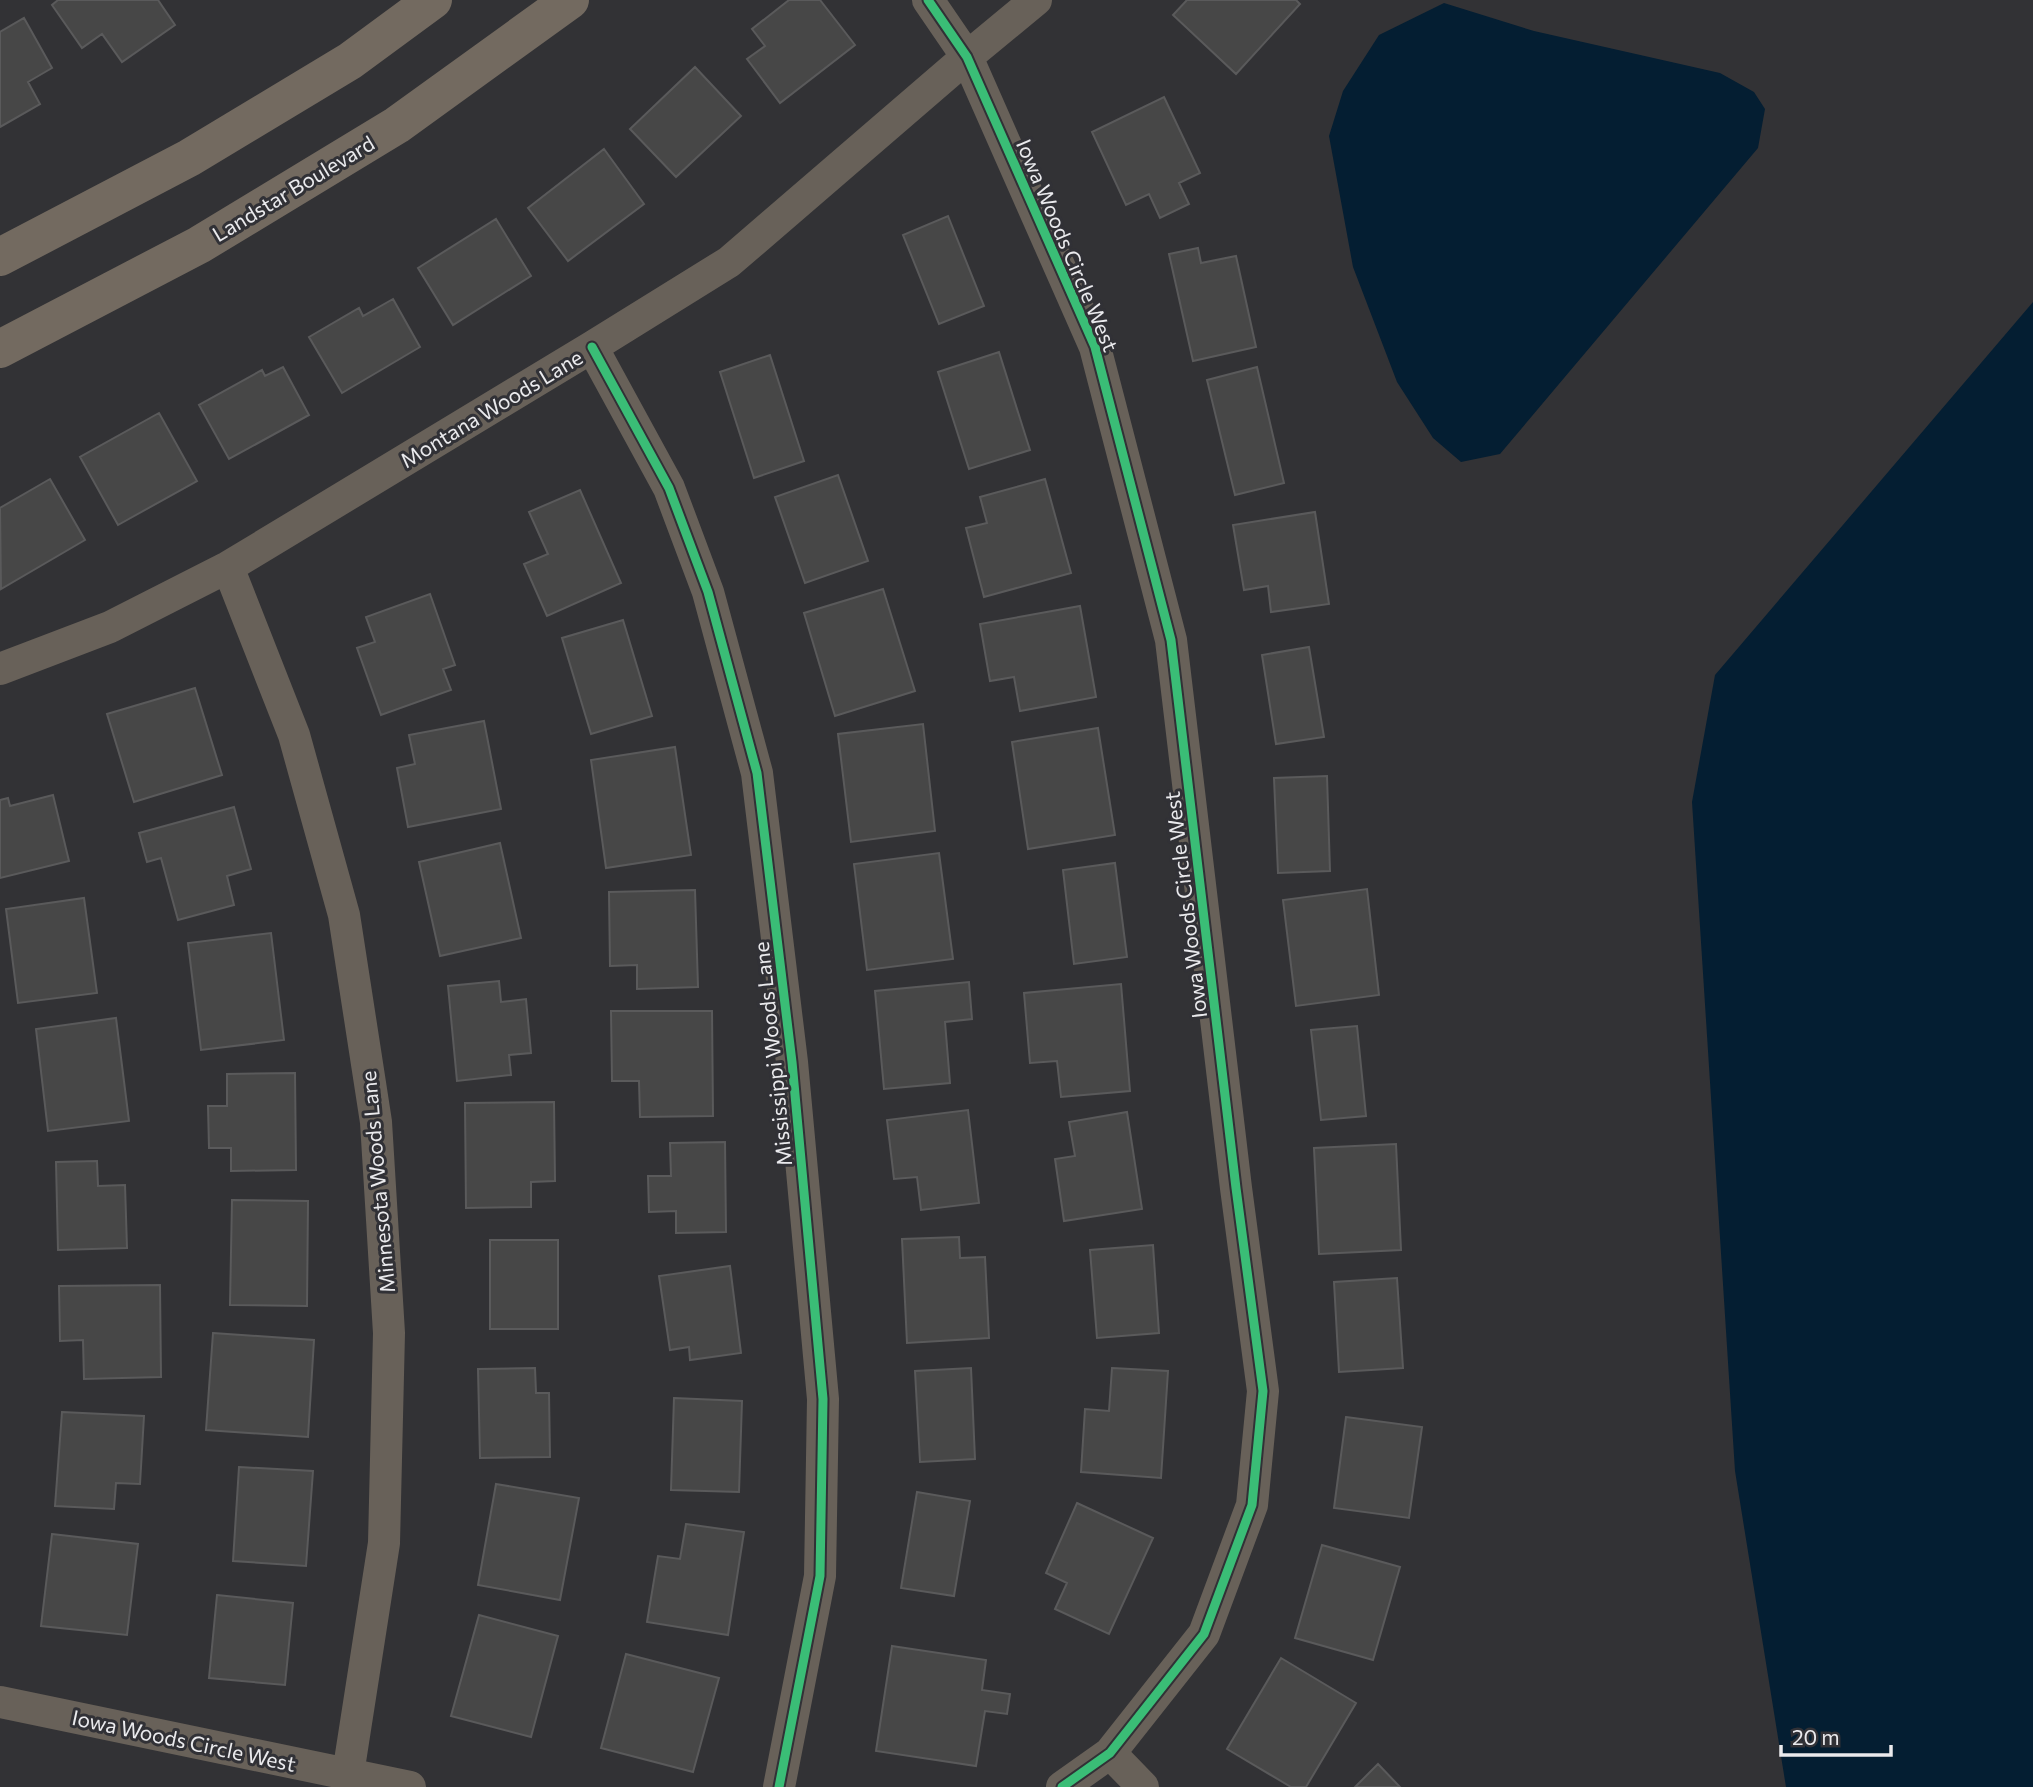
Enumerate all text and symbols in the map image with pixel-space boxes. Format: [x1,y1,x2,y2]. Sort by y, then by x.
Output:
street label: Landstar Boulevard [208,130,378,246]
street label: Iowa Woods Circle West [1012,135,1124,355]
street label: Montana Woods Lane [395,344,587,472]
street label: Iowa Woods Circle West [1159,790,1211,1020]
street label: Mississippi Woods Lane [748,941,796,1167]
street label: Minnesota Woods Lane [355,1070,399,1294]
street label: Iowa Woods Circle West [70,1704,298,1776]
scale bar [1781,1714,1891,1758]
text: 20 m [1792,1724,1840,1749]

